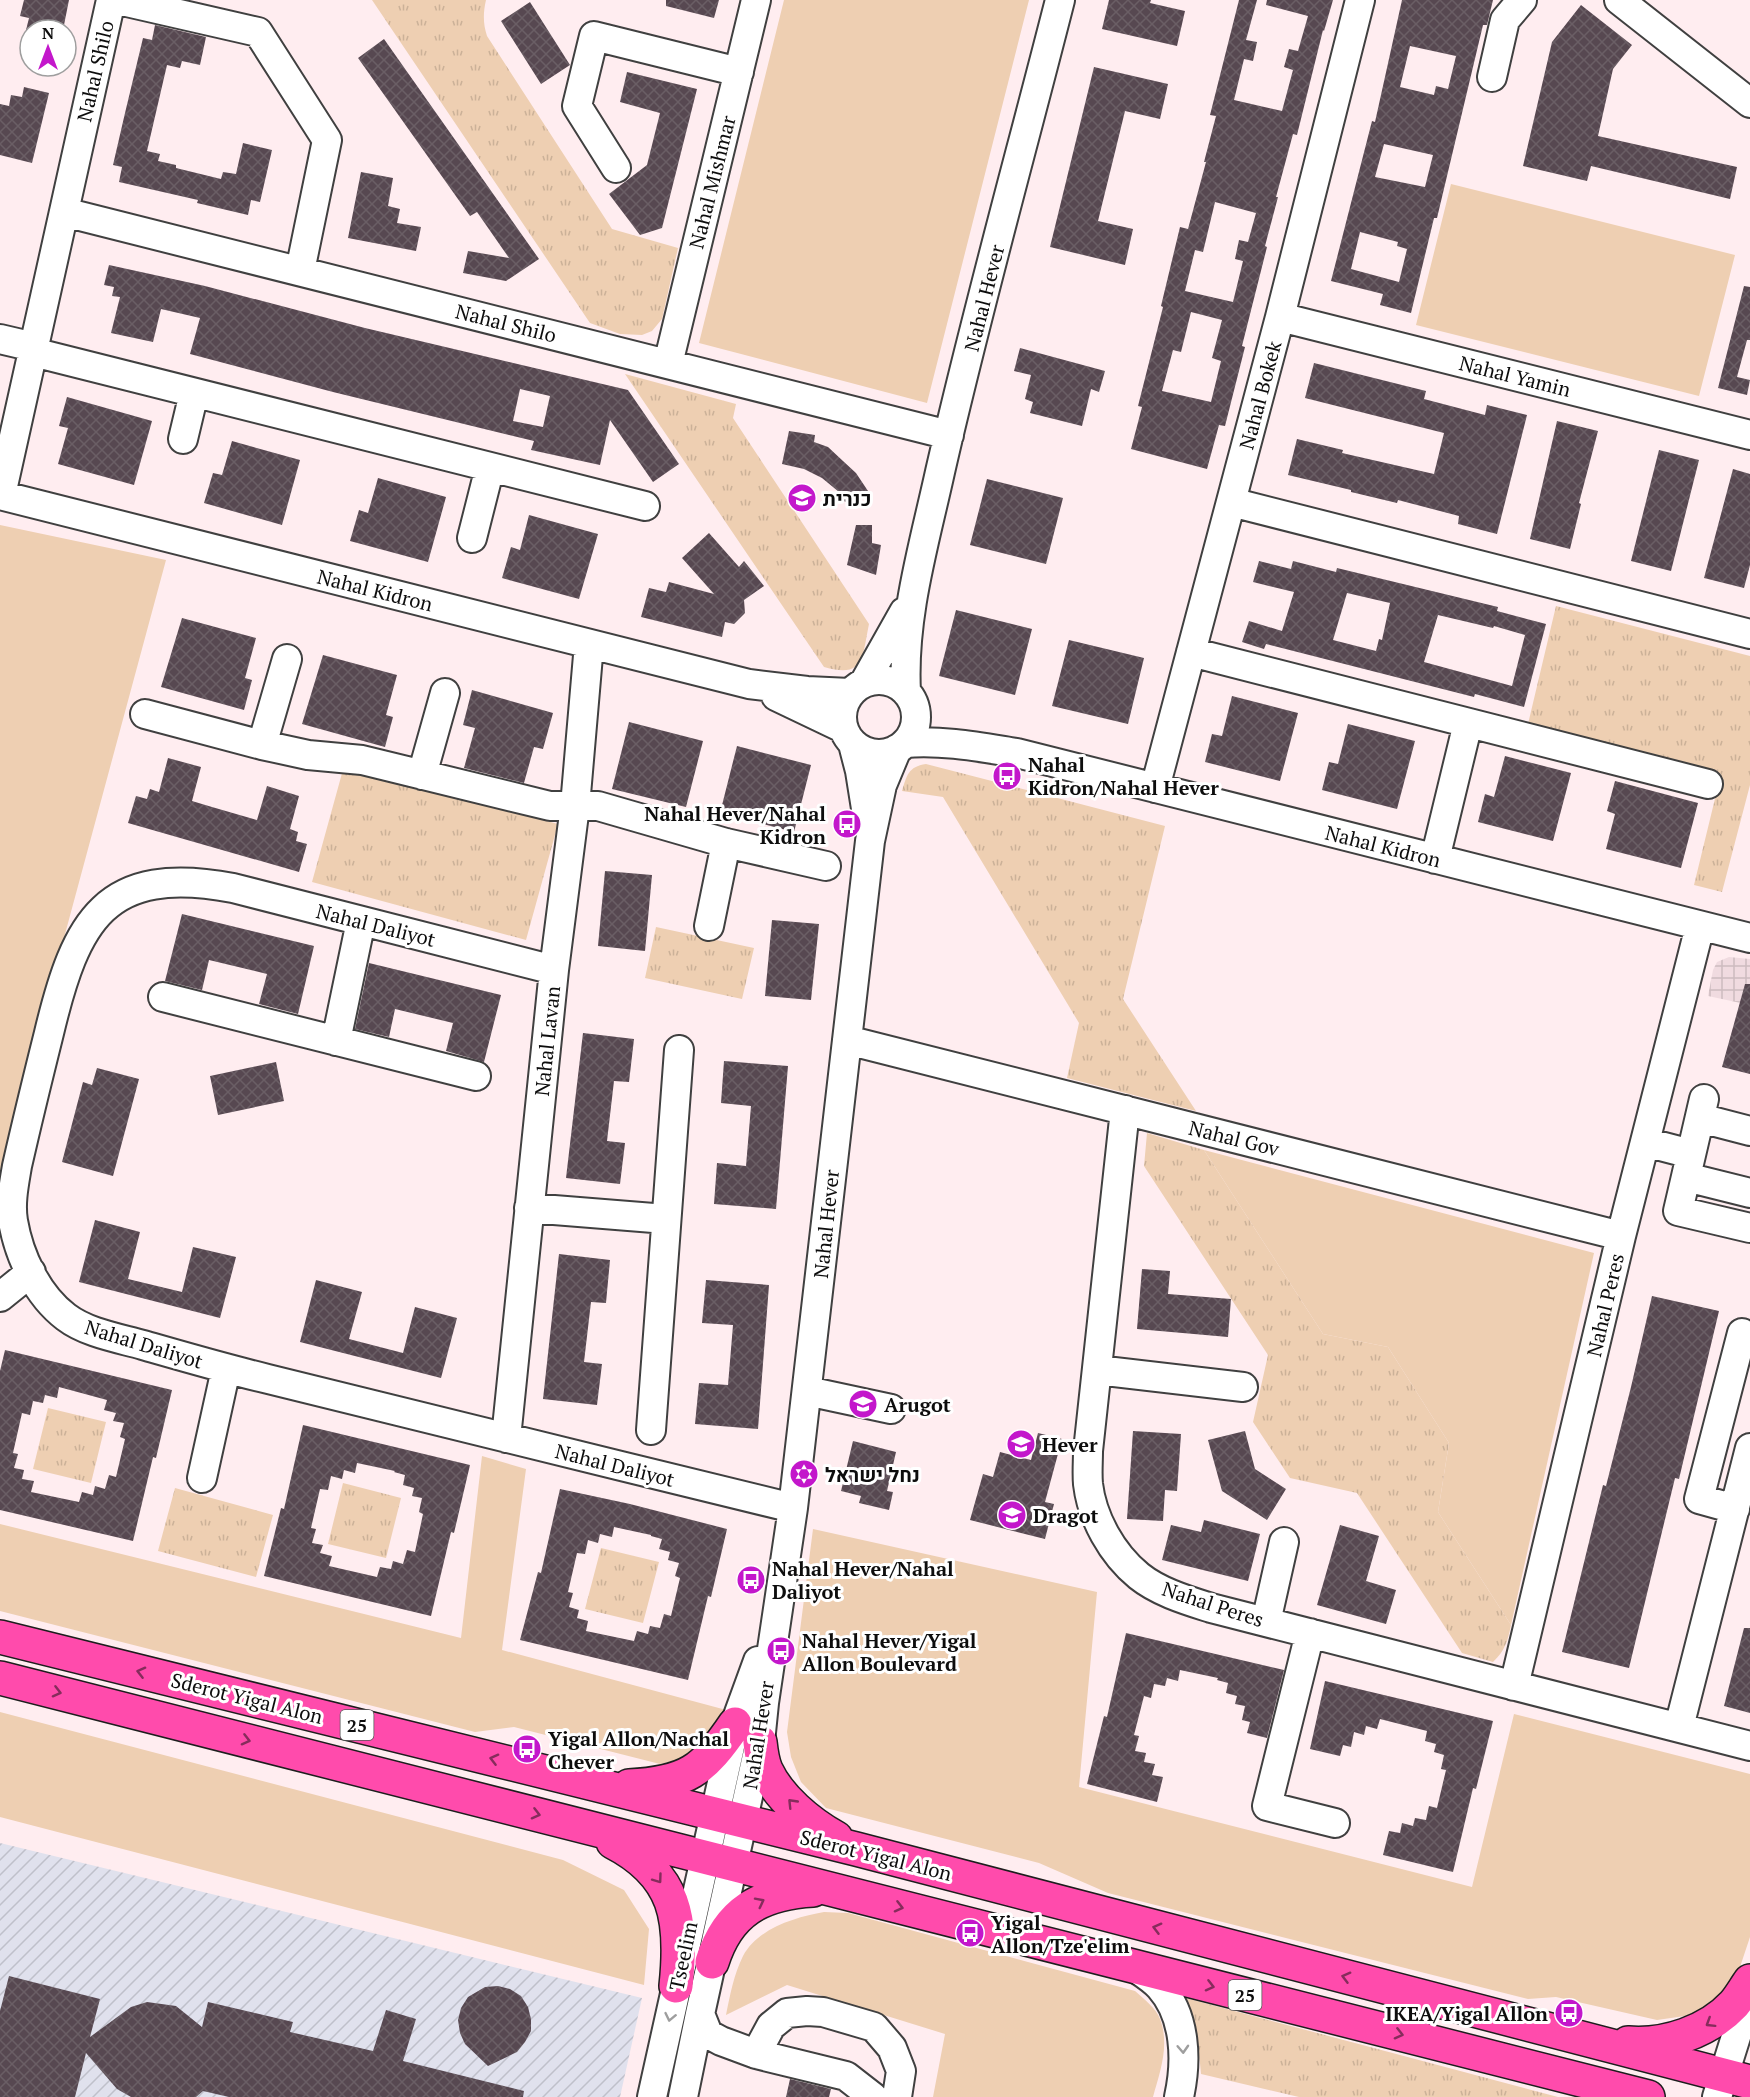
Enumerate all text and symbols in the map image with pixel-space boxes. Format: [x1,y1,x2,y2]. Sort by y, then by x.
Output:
north arrow [18,18,78,78]
street label: Nahal Shilo [70,18,120,124]
text: N [42,22,54,44]
street label: Nahal Mishmar [682,112,742,251]
street label: Nahal Hever [958,241,1010,354]
street label: Nahal Shilo [453,297,559,349]
street label: Nahal Bokek [1233,337,1288,452]
street label: Nahal Yamin [1456,349,1574,403]
school or university icon: כנרית [786,482,818,514]
place label: כנרית [823,485,872,512]
street label: Nahal Kidron [314,563,436,617]
place label: Nahal Kidron/Nahal Hever [1028,751,1219,801]
bus stop icon: Nahal Kidron/Nahal Hever [991,760,1023,792]
place label: Nahal Hever/Nahal Kidron [644,800,826,850]
bus stop icon: Nahal Hever/Nahal Kidron [831,808,863,840]
street label: Nahal Kidron [1322,819,1444,873]
street label: Nahal Daliyot [314,897,439,953]
street label: Nahal Lavan [528,984,566,1097]
street label: Nahal Gov [1186,1114,1283,1162]
street label: Nahal Hever [807,1168,845,1280]
street label: Nahal Peres [1580,1251,1630,1359]
street label: Nahal Daliyot [82,1313,207,1375]
school or university icon: Arugot [847,1388,879,1420]
place label: Arugot [884,1391,951,1418]
school or university icon: Hever [1005,1428,1037,1460]
place label: Hever [1042,1431,1098,1458]
street label: Nahal Daliyot [553,1437,678,1493]
synagogue icon: נחל ישראל [788,1458,820,1490]
place label: נחל ישראל [825,1461,920,1488]
school or university icon: Dragot [996,1499,1028,1531]
place label: Dragot [1033,1502,1099,1529]
place label: Nahal Hever/Nahal Daliyot [772,1555,954,1605]
bus stop icon: Nahal Hever/Nahal Daliyot [735,1564,767,1596]
street label: Nahal Peres [1159,1575,1267,1633]
place label: Nahal Hever/Yigal Allon Boulevard [802,1627,977,1677]
bus stop icon: Nahal Hever/Yigal Allon Boulevard [765,1635,797,1667]
one-way arrow [137,1666,147,1679]
street label: Sderot Yigal Alon [168,1666,326,1730]
street label: Nahal Hever [736,1679,780,1791]
one-way arrow [51,1685,62,1697]
road number: 25 [340,1710,374,1740]
place label: Yigal Allon/Nachal Chever [548,1725,729,1775]
one-way arrow [240,1733,250,1746]
bus stop icon: Yigal Allon/Nachal Chever [511,1733,543,1765]
one-way arrow [489,1753,499,1766]
one-way arrow [788,1800,799,1810]
one-way arrow [531,1807,541,1820]
street label: Sderot Yigal Alon [797,1823,955,1887]
one-way arrow [651,1873,662,1884]
one-way arrow [753,1898,764,1910]
one-way arrow [893,1899,903,1912]
place label: Yigal Allon/Tze'elim [991,1909,1130,1959]
bus stop icon: Yigal Allon/Tze'elim [954,1917,986,1949]
street label: Tseelim [663,1919,703,1993]
one-way arrow [1152,1922,1162,1935]
one-way arrow [1341,1971,1351,1984]
one-way arrow [1204,1978,1214,1991]
road number: 25 [1228,1980,1262,2010]
bus stop icon: IKEA/Yigal Allon [1553,1997,1585,2029]
place label: IKEA/Yigal Allon [1385,2000,1548,2027]
one-way arrow [664,2012,677,2022]
one-way arrow [1706,2015,1716,2027]
one-way arrow [1393,2027,1403,2039]
one-way arrow [1176,2045,1189,2054]

